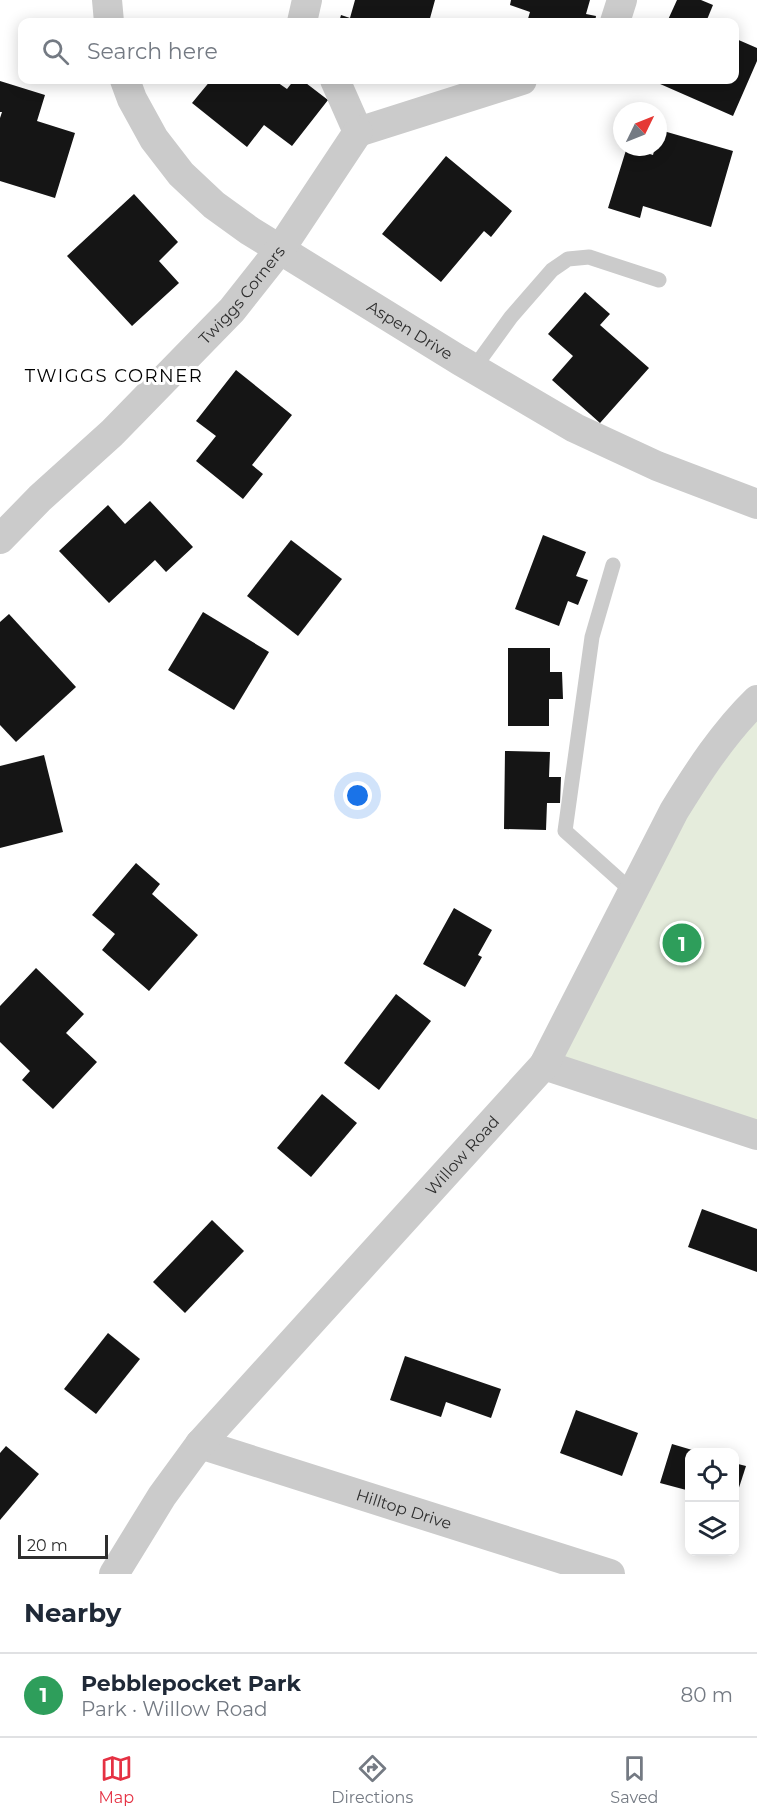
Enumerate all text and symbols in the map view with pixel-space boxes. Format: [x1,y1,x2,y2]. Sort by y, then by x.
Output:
search box [18,18,739,84]
icon: search [39,35,72,68]
text: Search here [87,38,218,65]
north arrow [613,102,667,156]
street label: Twiggs Corners [195,242,289,348]
street label: Aspen Drive [364,296,456,363]
district label: TWIGGS CORNER [25,365,203,387]
your location [343,781,372,810]
pin: 1 [662,920,702,966]
street label: Willow Road [421,1112,503,1199]
map controls [685,1448,739,1556]
button: locate [685,1448,739,1502]
street label: Hilltop Drive [354,1485,454,1533]
button: layers [685,1502,739,1556]
scale bar [18,1532,108,1560]
text: 20 m [27,1536,68,1555]
text: Nearby [24,1597,121,1629]
text: Pebblepocket Park [81,1670,301,1697]
text: 1 [40,1683,47,1707]
text: 80 m [681,1683,733,1707]
text: Park · Willow Road [81,1697,268,1721]
tab: Map [99,1752,134,1807]
tab: Directions [331,1752,413,1807]
tab: Saved [610,1752,658,1807]

